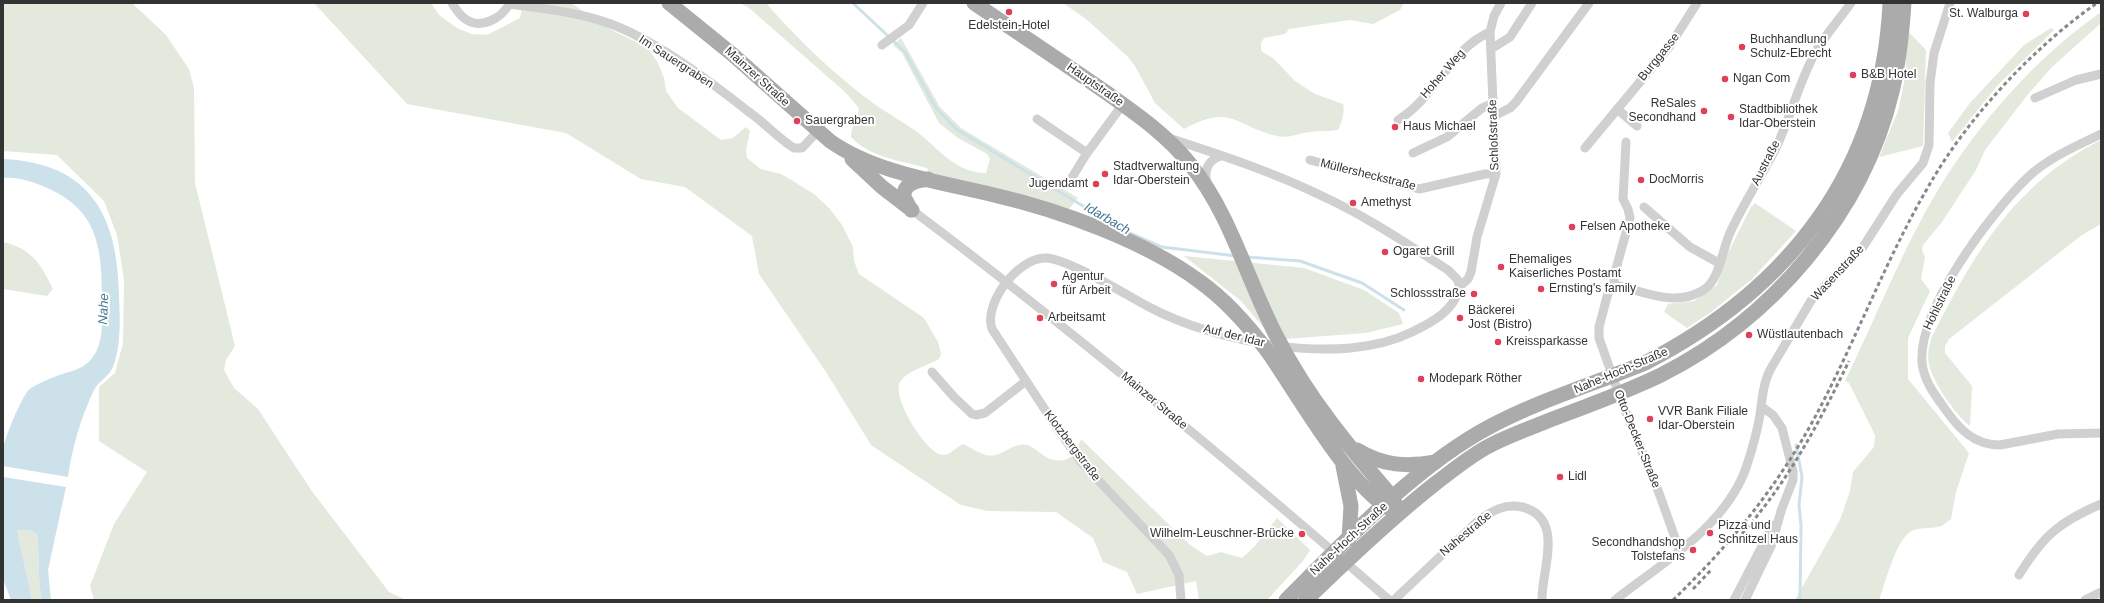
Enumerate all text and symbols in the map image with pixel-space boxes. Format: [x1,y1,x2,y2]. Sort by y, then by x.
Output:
marker: Edelstein-Hotel [1004,7,1014,17]
place label: St. Walburga [1949,7,2018,21]
marker: St. Walburga [2021,9,2031,19]
place label: Edelstein-Hotel [968,19,1050,33]
street label: Burggasse [1635,30,1683,84]
street label: Im Sauergraben [636,33,716,91]
place label: Buchhandlung Schulz-Ebrecht [1750,33,1831,61]
marker: Buchhandlung Schulz-Ebrecht [1737,42,1747,52]
street label: Mainzer Straße [722,44,792,110]
street label: Hoher Weg [1418,46,1468,102]
street label: Hauptstraße [1064,60,1126,110]
place label: B&B Hotel [1861,68,1916,82]
marker: B&B Hotel [1848,70,1858,80]
place label: Ngan Com [1733,72,1790,86]
marker: Ngan Com [1720,74,1730,84]
place label: ReSales Secondhand [1629,97,1696,125]
street label: Schloßstraße [1486,99,1502,171]
place label: Stadtbibliothek Idar-Oberstein [1739,103,1818,131]
marker: ReSales Secondhand [1699,106,1709,116]
marker: Stadtbibliothek Idar-Oberstein [1726,112,1736,122]
place label: Sauergraben [805,114,874,128]
marker: Sauergraben [792,116,802,126]
place label: Haus Michael [1403,120,1476,134]
marker: Haus Michael [1390,122,1400,132]
street label: Austraße [1749,138,1783,188]
street label: Müllersheckstraße [1319,156,1417,194]
place label: Stadtverwaltung Idar-Oberstein [1113,160,1199,188]
marker: Stadtverwaltung Idar-Oberstein [1100,169,1110,179]
place label: DocMorris [1649,173,1704,187]
marker: DocMorris [1636,175,1646,185]
place label: Jugendamt [1029,177,1088,191]
marker: Jugendamt [1091,179,1101,189]
place label: Amethyst [1361,196,1411,210]
marker: Amethyst [1348,198,1358,208]
water label: Idarbach [1081,200,1133,238]
place label: Felsen Apotheke [1580,220,1670,234]
marker: Felsen Apotheke [1567,222,1577,232]
street label: Wasenstraße [1809,242,1867,304]
place label: Ogaret Grill [1393,245,1454,259]
marker: Ogaret Grill [1380,247,1390,257]
place label: Ehemaliges Kaiserliches Postamt [1509,253,1621,281]
marker: Ehemaliges Kaiserliches Postamt [1496,262,1506,272]
place label: Agentur für Arbeit [1062,270,1111,298]
street label: Hohlstraße [1921,273,1959,333]
marker: Agentur für Arbeit [1049,279,1059,289]
place label: Ernsting's family [1549,282,1636,296]
marker: Ernsting's family [1536,284,1546,294]
place label: Schlossstraße [1390,287,1466,301]
marker: Schlossstraße [1469,289,1479,299]
water label: Nahe [96,293,112,325]
place label: Bäckerei Jost (Bistro) [1468,304,1532,332]
place label: Arbeitsamt [1048,311,1105,325]
marker: Arbeitsamt [1035,313,1045,323]
marker: Bäckerei Jost (Bistro) [1455,313,1465,323]
street label: Auf der Idar [1202,321,1266,351]
place label: Wüstlautenbach [1757,328,1843,342]
marker: Wüstlautenbach [1744,330,1754,340]
place label: Kreissparkasse [1506,335,1588,349]
marker: Kreissparkasse [1493,337,1503,347]
street label: Nahe-Hoch-Straße [1572,345,1670,397]
street label: Mainzer Straße [1118,369,1190,433]
place label: Modepark Röther [1429,372,1522,386]
marker: Modepark Röther [1416,374,1426,384]
street label: Otto-Decker-Straße [1611,388,1663,490]
place label: VVR Bank Filiale Idar-Oberstein [1658,405,1748,433]
street label: Klotzbergstraße [1041,408,1103,484]
marker: VVR Bank Filiale Idar-Oberstein [1645,414,1655,424]
place label: Lidl [1568,470,1587,484]
marker: Lidl [1555,472,1565,482]
street label: Nahe-Hoch-Straße [1307,499,1391,579]
street label: Nahestraße [1437,508,1495,560]
place label: Pizza und Schnitzel Haus [1718,519,1798,547]
place label: Wilhelm-Leuschner-Brücke [1150,527,1294,541]
marker: Pizza und Schnitzel Haus [1705,528,1715,538]
marker: Wilhelm-Leuschner-Brücke [1297,529,1307,539]
place label: Secondhandshop Tolstefans [1592,536,1685,564]
marker: Secondhandshop Tolstefans [1688,545,1698,555]

